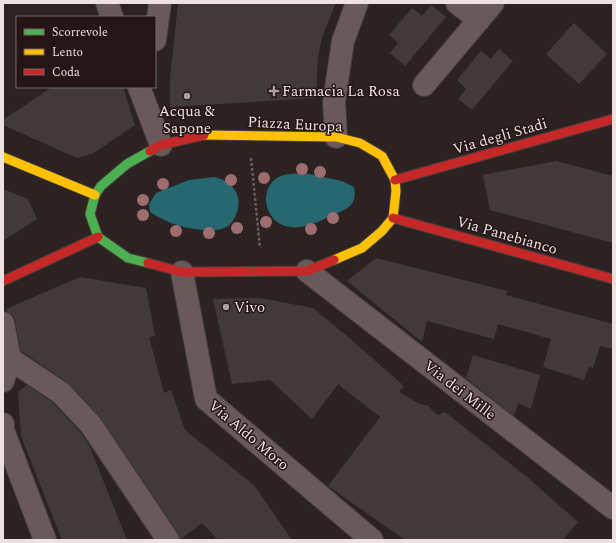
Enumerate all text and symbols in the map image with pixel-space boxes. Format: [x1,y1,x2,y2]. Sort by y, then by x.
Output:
legend [16,16,156,88]
text: Scorrevole [52,23,108,42]
text: Lento [52,43,83,62]
text: Coda [52,63,80,82]
place label: Farmacia La Rosa [282,80,400,103]
marker: Farmacia La Rosa [269,86,279,96]
marker: Acqua & Sapone [182,91,192,101]
place label: Acqua & Sapone [159,100,216,140]
street label: Piazza Europa [247,111,344,139]
street label: Via degli Stadi [450,112,550,161]
street label: Via Panebianco [454,210,560,261]
place label: Vivo [234,296,265,319]
marker: Vivo [221,302,231,312]
street label: Via dei Mille [419,355,501,426]
street label: Via Aldo Moro [203,395,294,476]

